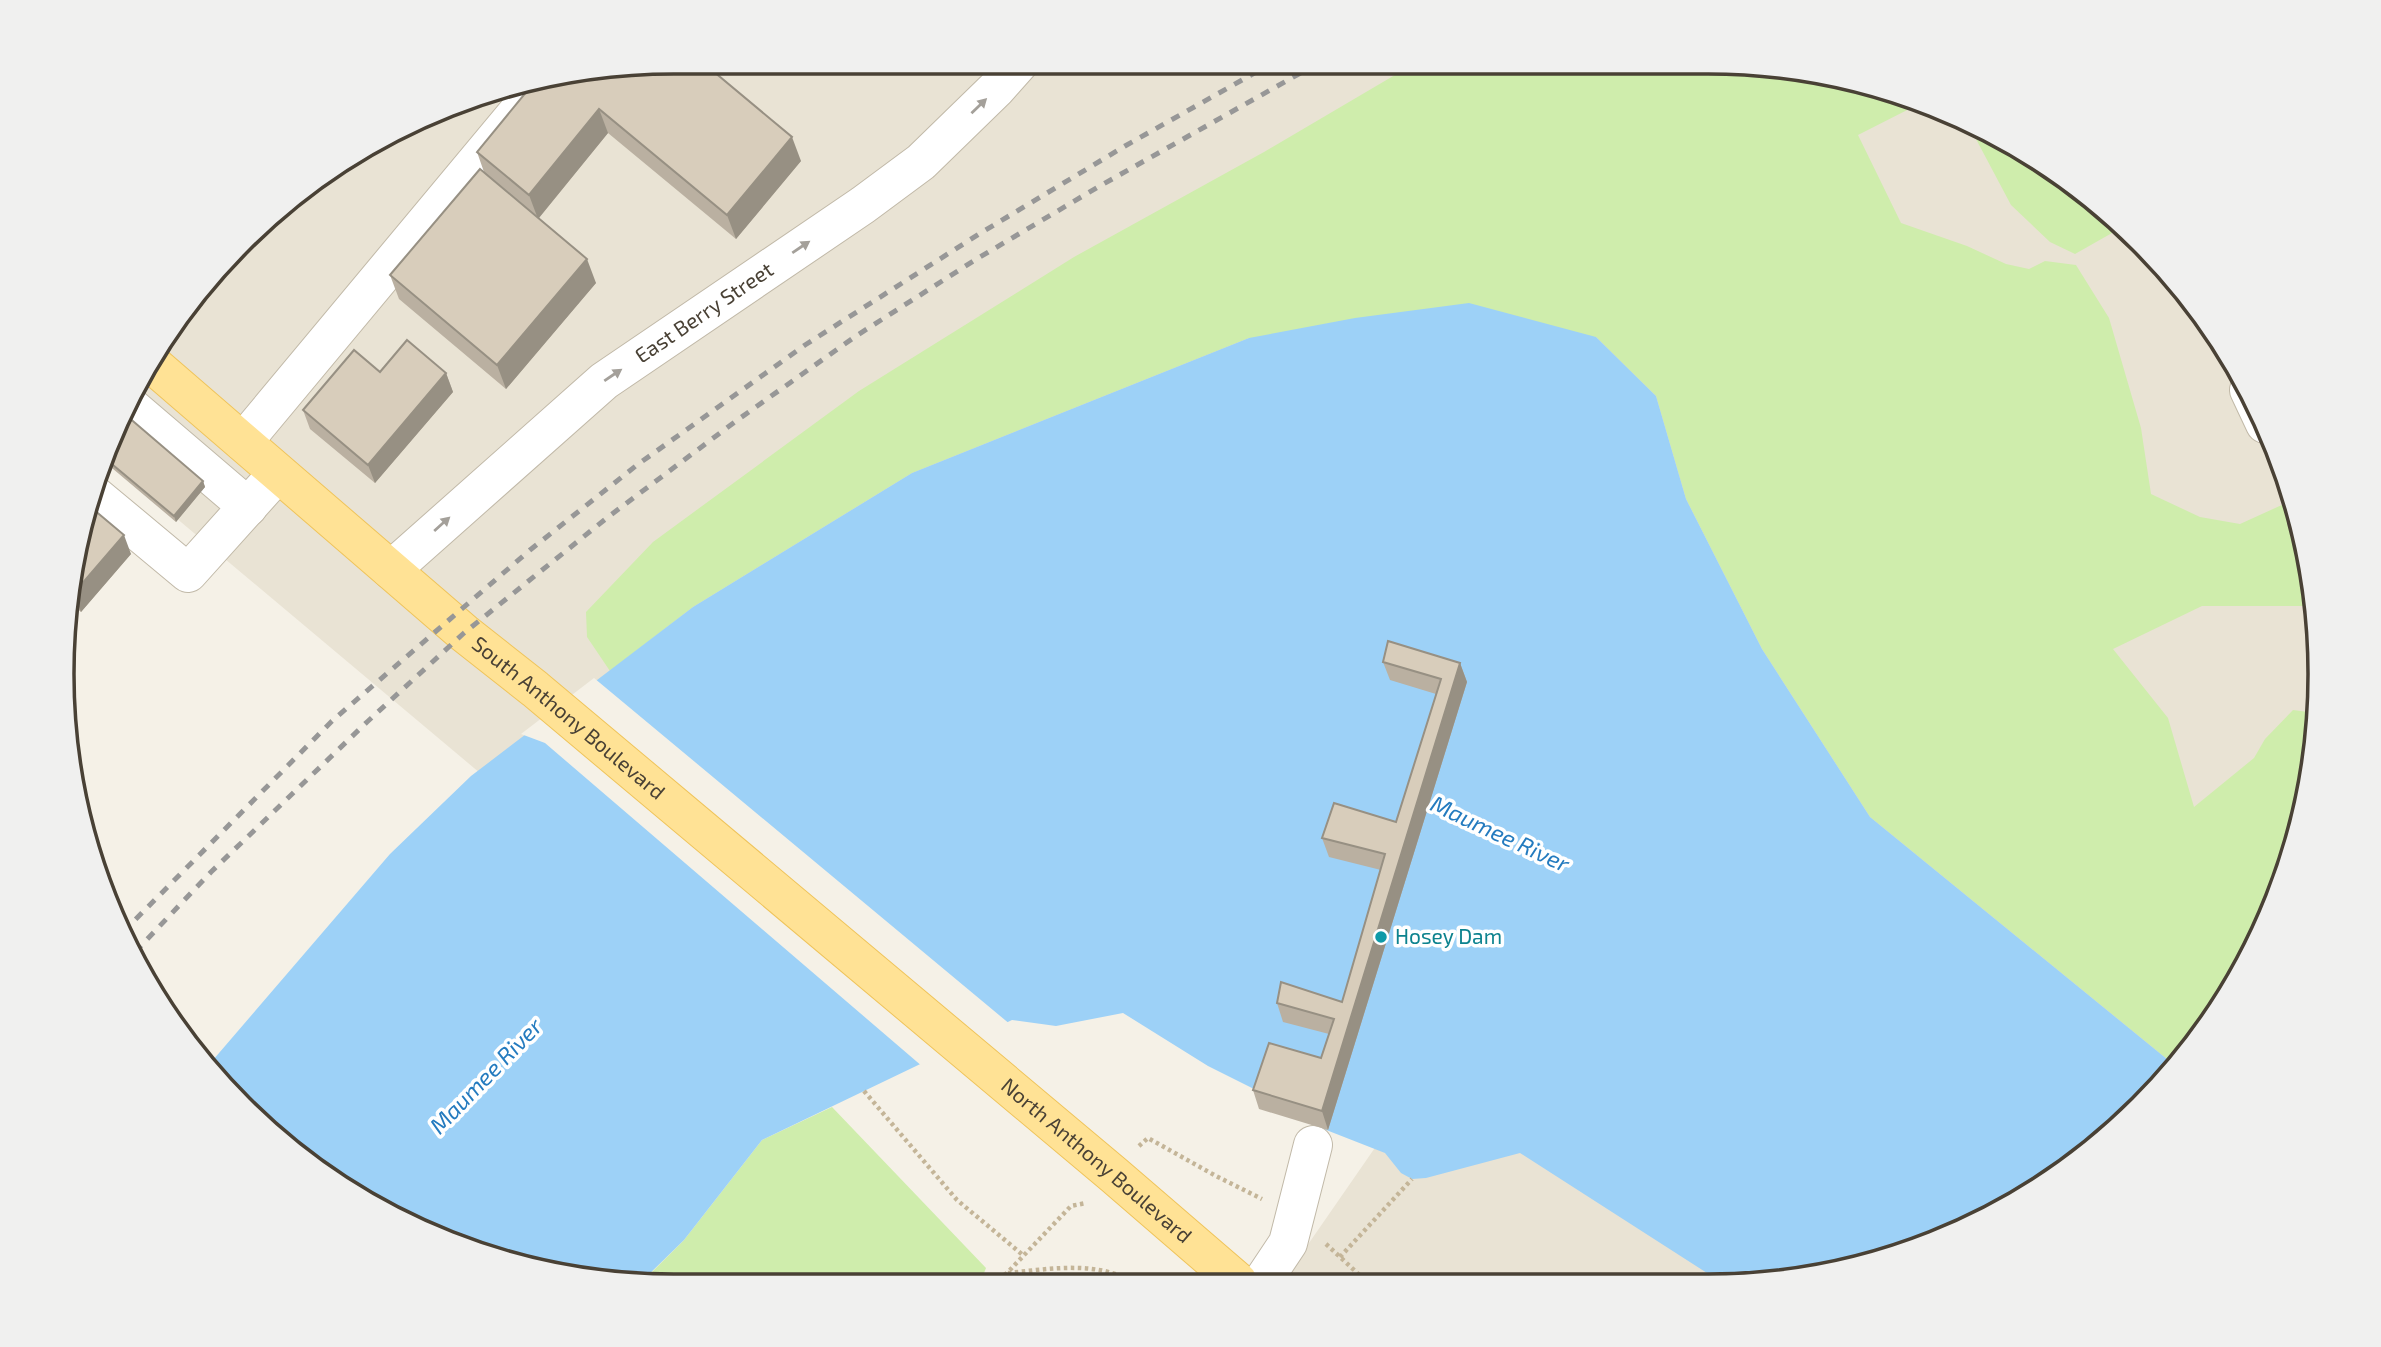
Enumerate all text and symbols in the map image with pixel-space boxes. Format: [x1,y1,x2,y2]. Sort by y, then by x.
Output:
one-way arrow [970,98,987,114]
one-way arrow [792,241,811,254]
street label: East Berry Street [630,256,777,367]
one-way arrow [604,368,622,382]
one-way arrow [433,516,451,532]
street label: South Anthony Boulevard [468,630,671,804]
water label: Maumee River [1427,789,1575,878]
place label: Hosey Dam [1395,923,1502,948]
marker: Hosey Dam [1373,929,1389,945]
water label: Maumee River [423,1011,548,1139]
street label: North Anthony Boulevard [997,1072,1197,1247]

